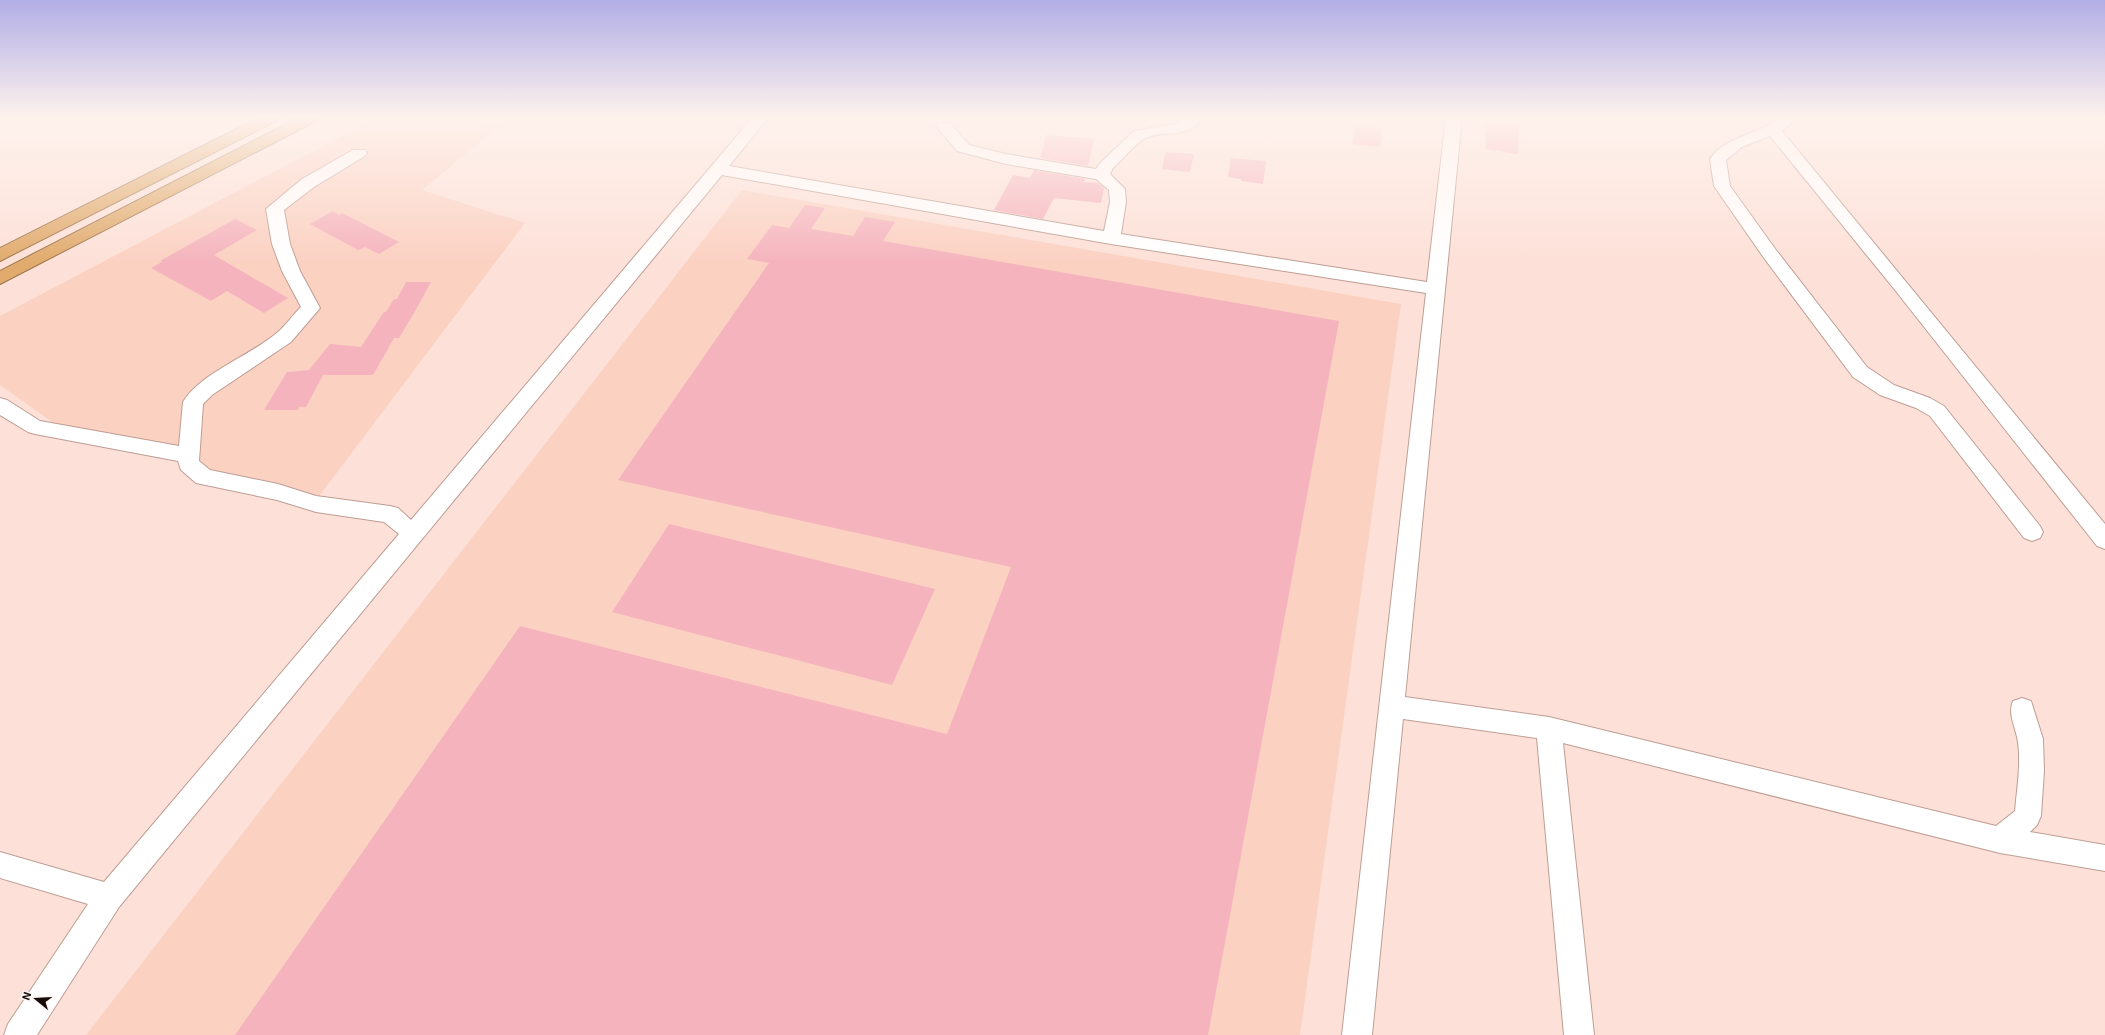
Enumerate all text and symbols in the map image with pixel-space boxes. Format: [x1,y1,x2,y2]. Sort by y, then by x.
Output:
north arrow [16,979,56,1019]
text: N [19,990,33,1002]

